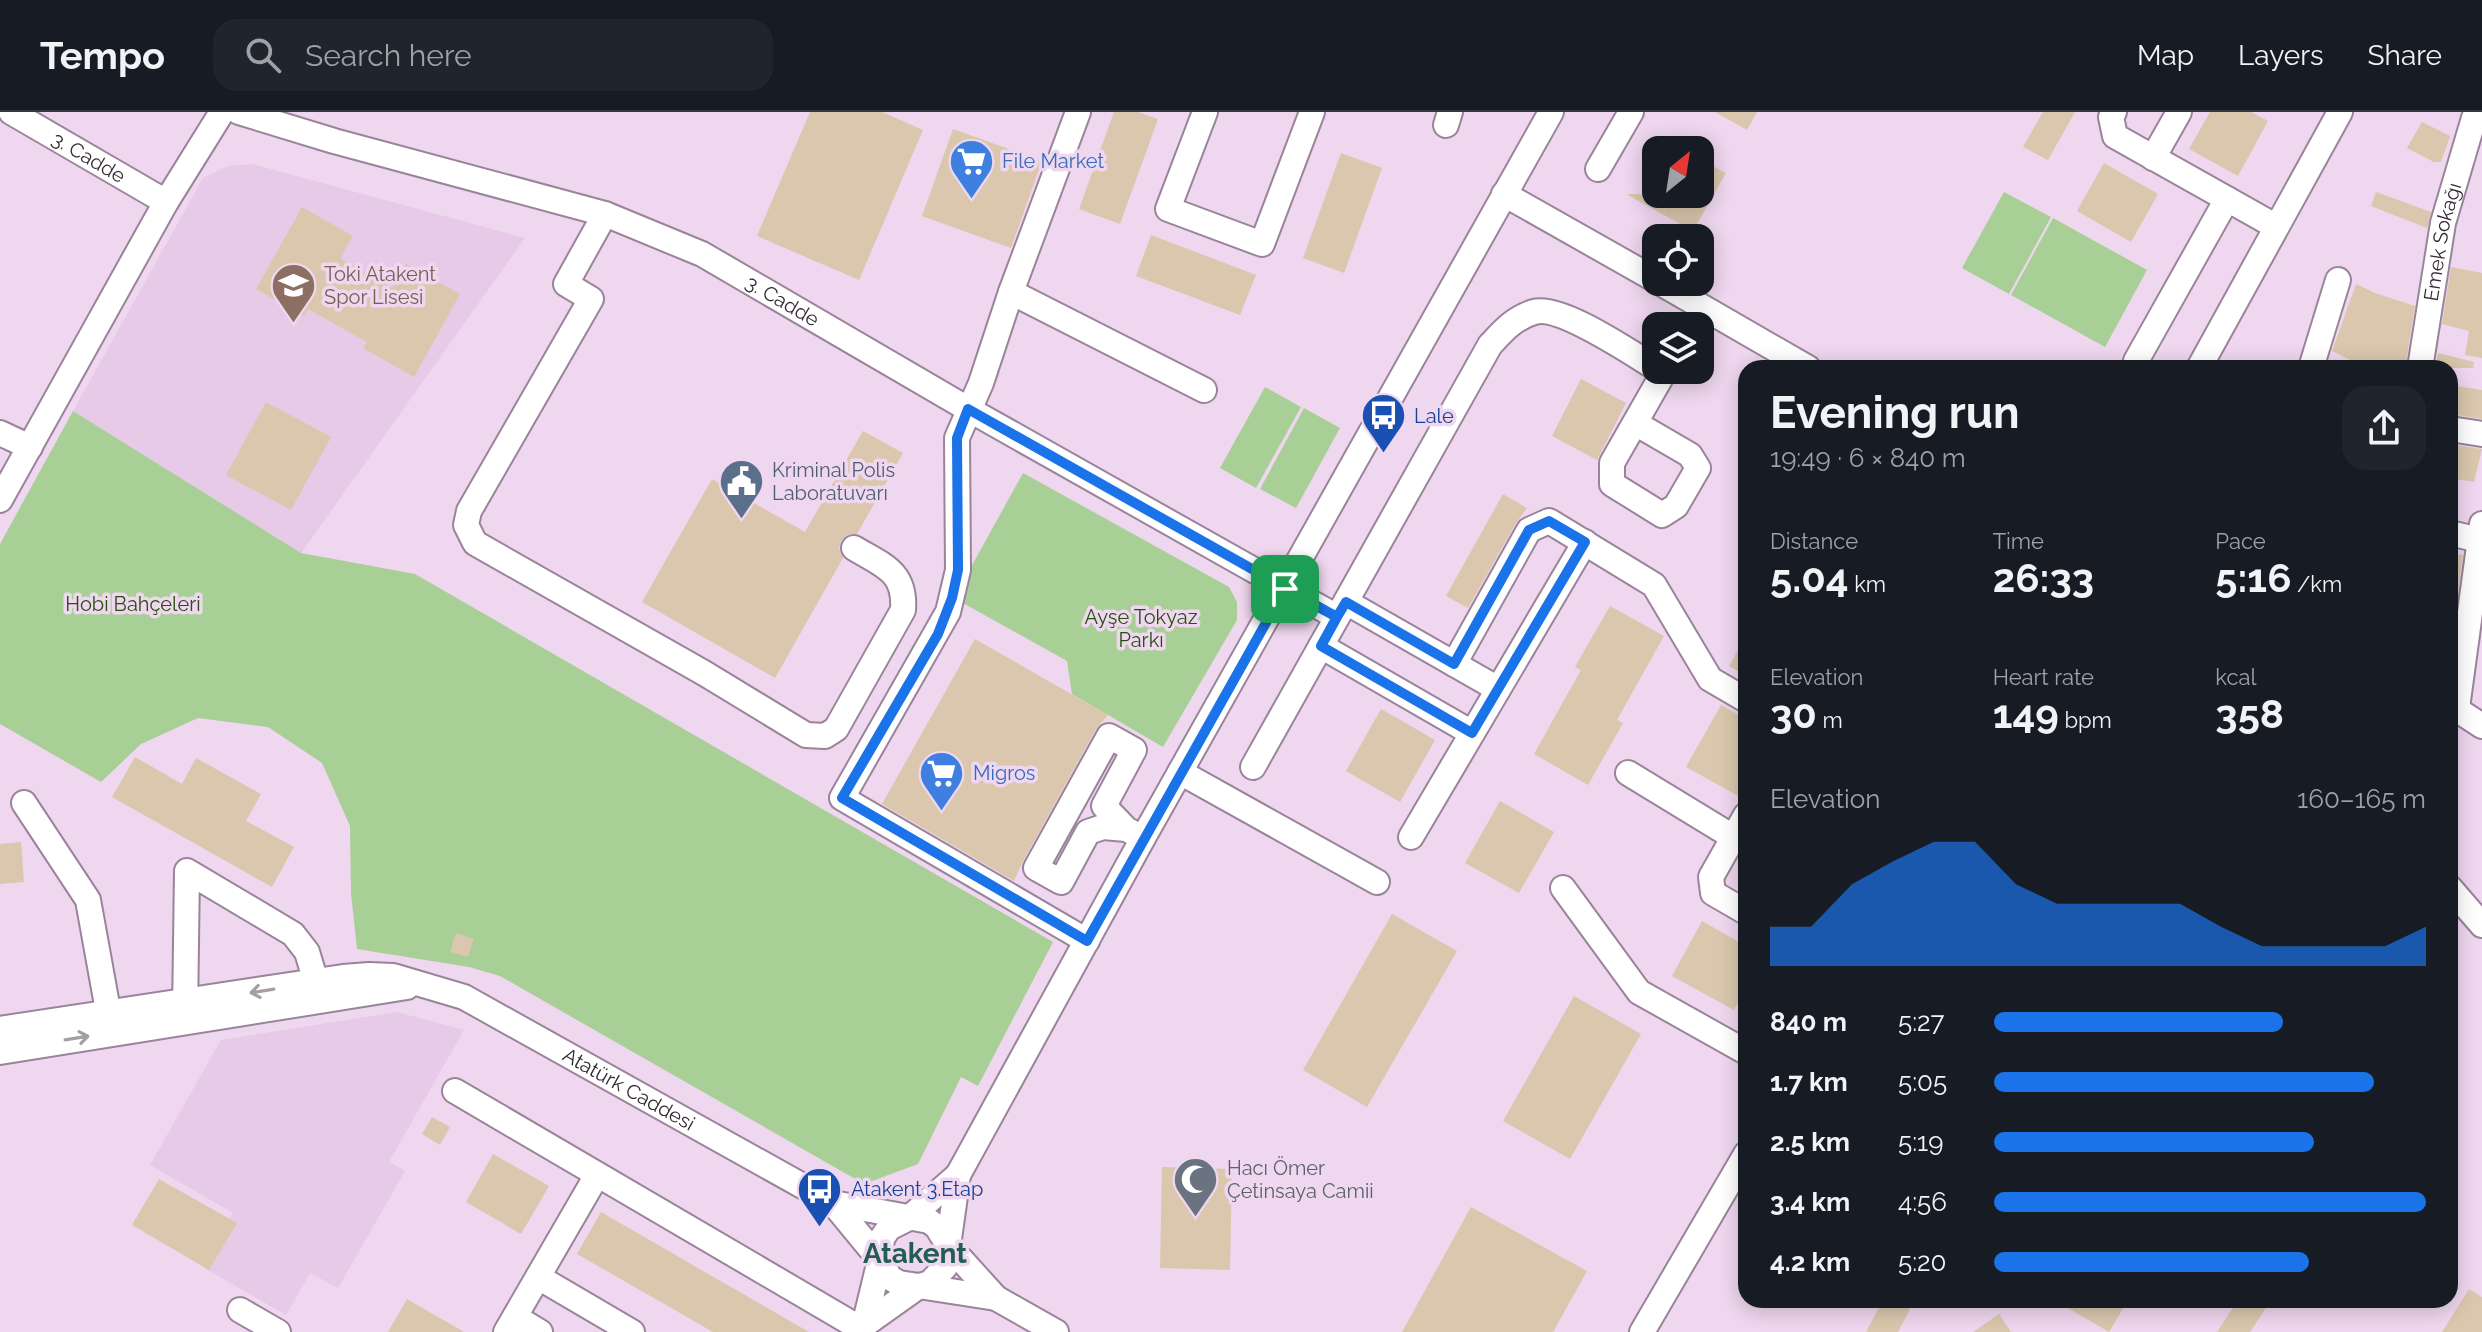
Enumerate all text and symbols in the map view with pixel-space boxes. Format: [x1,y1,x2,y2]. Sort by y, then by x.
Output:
search box [213,19,773,91]
text: Tempo [40,33,165,78]
icon: search [241,33,285,77]
text: Search here [305,38,472,73]
text: Map [2137,39,2194,72]
text: Layers [2238,39,2324,72]
text: Share [2368,39,2442,72]
street label: 3. Cadde [48,127,130,188]
north arrow [1642,136,1714,208]
map controls [1642,136,1714,384]
supermarket icon: File Market [947,137,995,200]
place label: File Market [1002,149,1104,173]
street label: Emek Sokağı [2419,180,2466,303]
button: locate [1642,224,1714,296]
school or university icon: Toki Atakent Spor Lisesi [269,262,317,325]
place label: Toki Atakent Spor Lisesi [324,262,436,309]
street label: 3. Cadde [741,270,824,332]
button: layers [1642,312,1714,384]
button: share [2342,386,2426,470]
text: Evening run [1770,387,2019,438]
bus stop icon: Lale [1359,392,1407,455]
place label: Lale [1414,404,1454,428]
text: 19:49 · 6 × 840 m [1770,443,1966,473]
public building icon: Kriminal Polis Laboratuvarı [717,458,765,521]
place label: Kriminal Polis Laboratuvarı [772,458,895,505]
text: Distance [1770,528,1858,554]
text: Time [1993,528,2044,554]
text: Pace [2215,528,2266,554]
text: 5.04 [1770,554,1849,601]
text: 26:33 [1993,554,2094,601]
text: 5:16 [2215,554,2291,601]
pin [1251,555,1319,623]
icon: arrive [1263,567,1307,611]
text: km [1849,571,1886,597]
text: /km [2291,571,2342,597]
park label: Hobi Bahçeleri [65,592,201,616]
park label: Ayşe Tokyaz Parkı [1084,605,1198,652]
text: Elevation [1770,664,1863,690]
text: Heart rate [1993,664,2094,690]
text: kcal [2215,664,2256,690]
text: 30 [1770,690,1817,737]
text: 149 [1993,690,2059,737]
text: 358 [2215,690,2284,737]
text: m [1817,707,1843,733]
text: bpm [2059,707,2112,733]
supermarket icon: Migros [918,749,966,812]
place label: Migros [973,761,1036,785]
text: Elevation [1770,784,1880,814]
text: 160–165 m [2297,784,2426,814]
one-way arrow [249,984,275,999]
text: 840 m [1770,1007,1847,1037]
text: 5:27 [1898,1007,1945,1037]
one-way arrow [64,1030,89,1045]
street label: Atatürk Caddesi [559,1043,699,1135]
text: 1.7 km [1770,1067,1848,1097]
text: 5:05 [1898,1067,1947,1097]
text: 2.5 km [1770,1127,1850,1157]
text: 5:19 [1898,1127,1943,1157]
mosque icon: Hacı Ömer Çetinsaya Camii [1172,1155,1220,1218]
place label: Hacı Ömer Çetinsaya Camii [1227,1156,1374,1203]
bus stop icon: Atakent 3.Etap [796,1165,844,1228]
place label: Atakent 3.Etap [851,1177,983,1201]
text: 3.4 km [1770,1187,1850,1217]
text: 4:56 [1898,1187,1947,1217]
district label: Atakent [863,1237,967,1270]
text: 4.2 km [1770,1247,1850,1277]
text: 5:20 [1898,1247,1947,1277]

